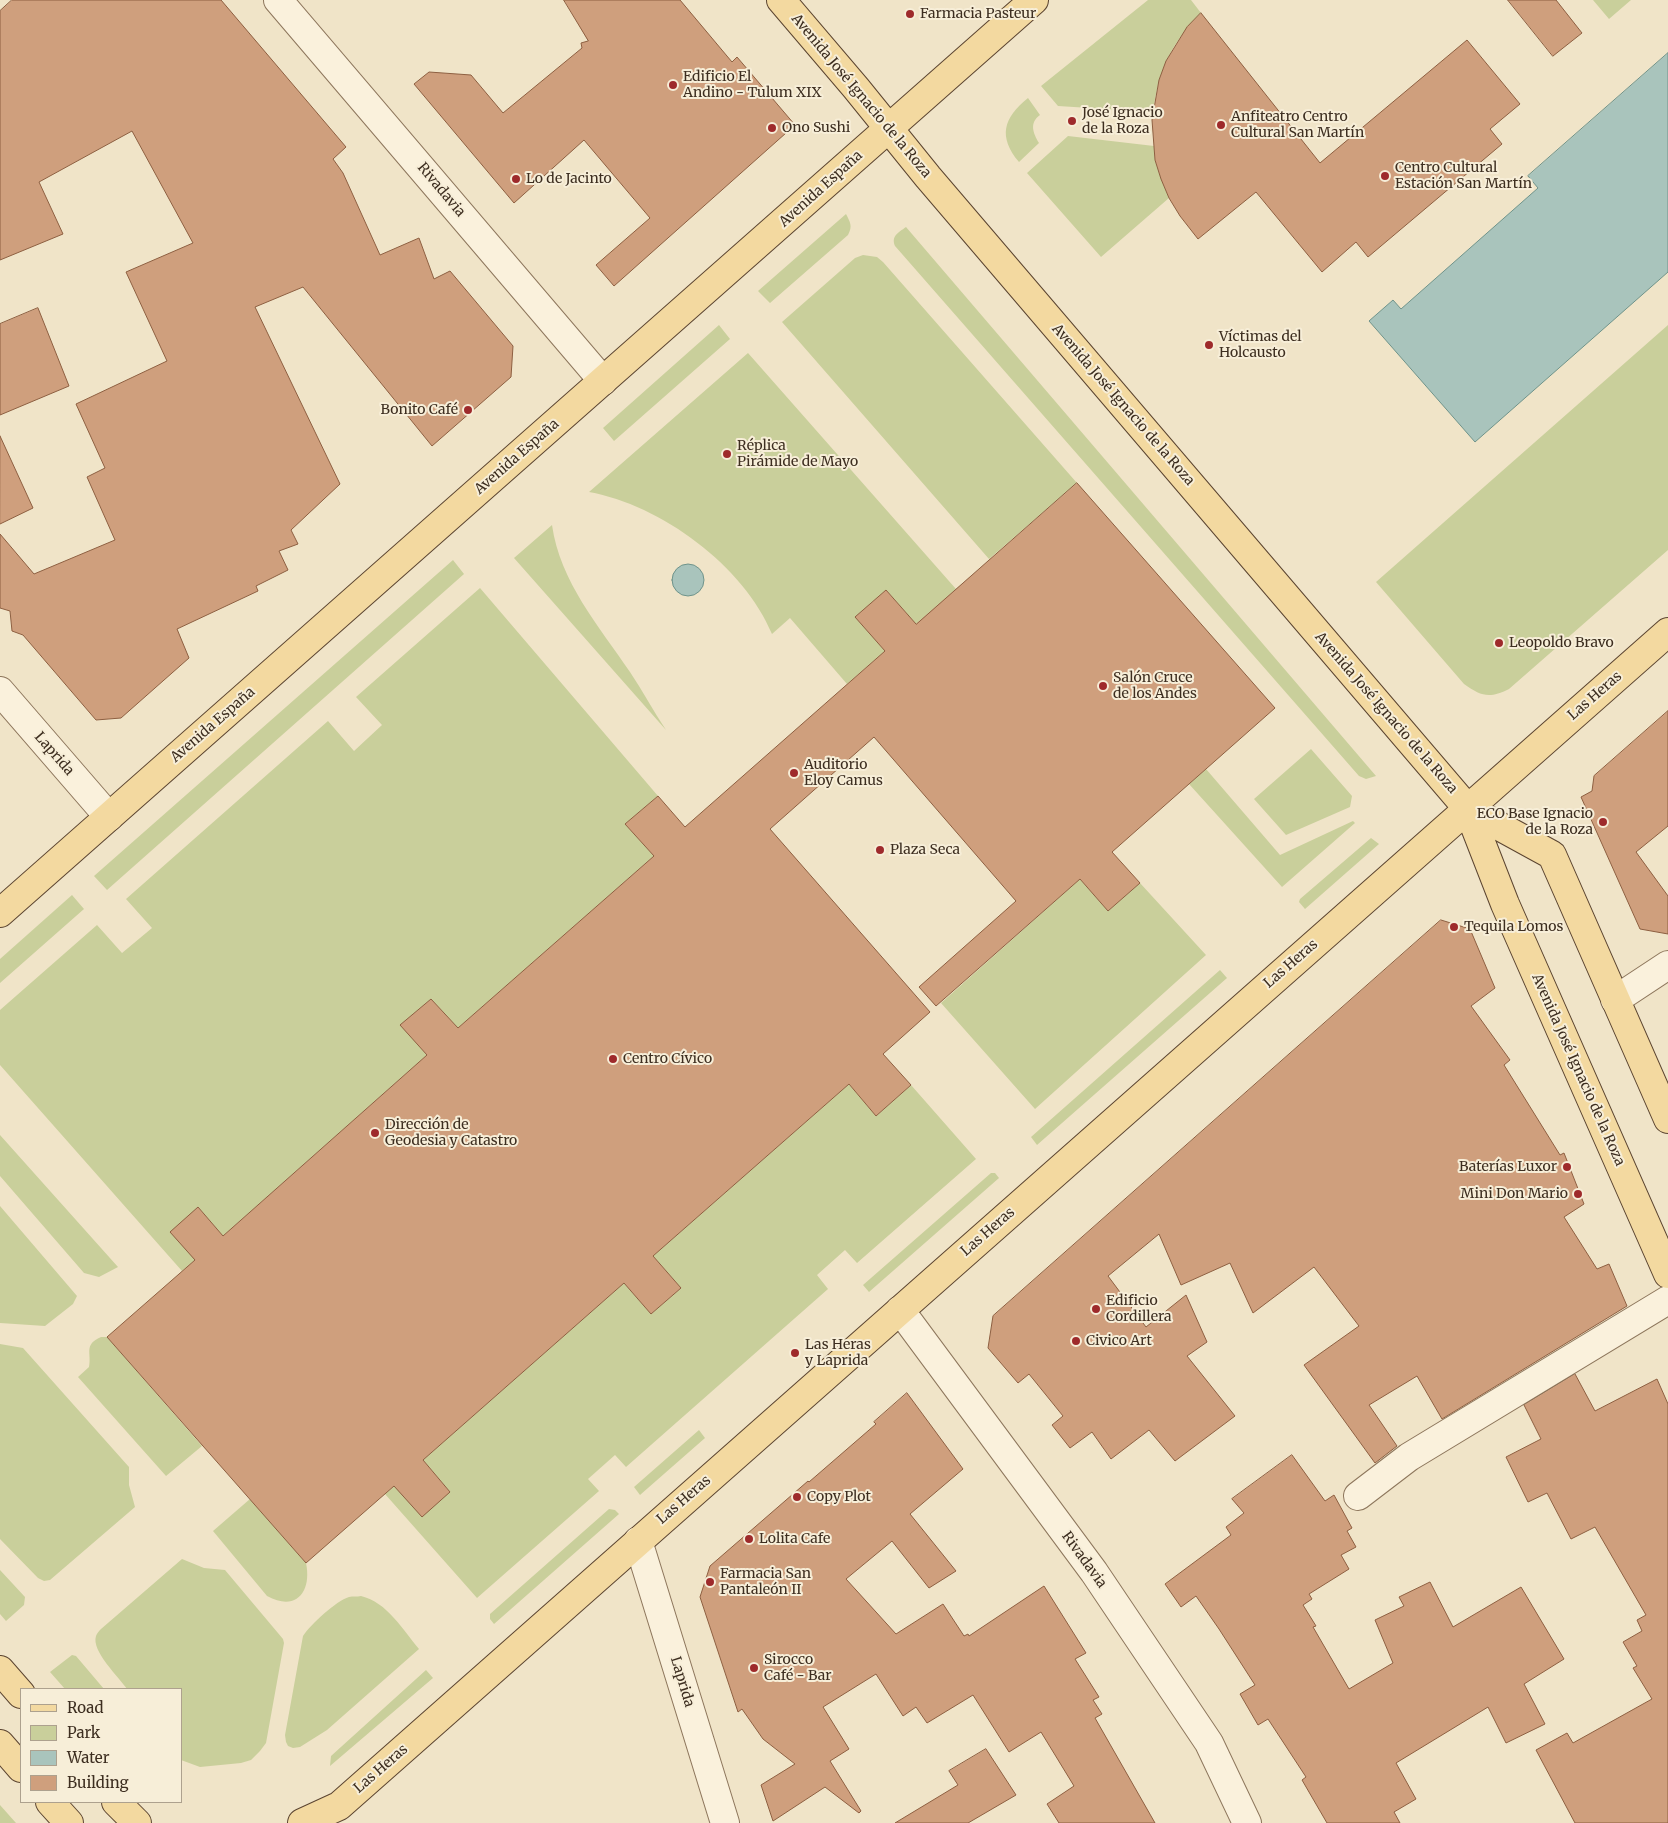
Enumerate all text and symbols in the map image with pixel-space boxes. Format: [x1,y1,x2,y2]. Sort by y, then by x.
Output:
place label: Farmacia Pasteur [920,6,1036,22]
marker: Farmacia Pasteur [904,8,916,20]
street label: Avenida José Ignacio de la Roza [788,11,934,181]
place label: Edificio El Andino - Tulum XIX [683,69,822,102]
marker: Edificio El Andino - Tulum XIX [667,79,679,91]
place label: José Ignacio de la Roza [1082,105,1163,138]
place label: Anfiteatro Centro Cultural San Martín [1231,109,1364,142]
marker: José Ignacio de la Roza [1066,115,1078,127]
marker: Anfiteatro Centro Cultural San Martín [1215,119,1227,131]
place label: Ono Sushi [782,120,850,136]
marker: Ono Sushi [766,122,778,134]
street label: Avenida España [776,147,866,231]
street label: Rivadavia [414,160,468,220]
place label: Centro Cultural Estación San Martín [1395,160,1532,192]
marker: Centro Cultural Estación San Martín [1379,170,1391,182]
place label: Lo de Jacinto [526,171,612,187]
marker: Lo de Jacinto [510,173,522,185]
street label: Avenida José Ignacio de la Roza [1048,321,1198,489]
place label: Víctimas del Holcausto [1219,329,1302,362]
marker: Víctimas del Holcausto [1203,339,1215,351]
place label: Bonito Café [381,402,458,418]
marker: Bonito Café [462,404,474,416]
street label: Avenida España [471,416,563,498]
place label: Réplica Pirámide de Mayo [737,438,858,471]
marker: Réplica Pirámide de Mayo [721,448,733,460]
street label: Avenida José Ignacio de la Roza [1311,629,1461,797]
place label: Leopoldo Bravo [1509,635,1614,651]
marker: Leopoldo Bravo [1493,637,1505,649]
street label: Las Heras [1565,668,1625,724]
place label: Salón Cruce de los Andes [1113,670,1197,702]
marker: Salón Cruce de los Andes [1097,680,1109,692]
street label: Avenida España [167,684,259,766]
street label: Laprida [31,729,77,779]
place label: Auditorio Eloy Camus [804,757,883,790]
marker: Auditorio Eloy Camus [788,767,800,779]
place label: ECO Base Ignacio de la Roza [1477,806,1593,839]
marker: ECO Base Ignacio de la Roza [1597,816,1609,828]
place label: Plaza Seca [890,842,960,858]
marker: Plaza Seca [874,844,886,856]
place label: Tequila Lomos [1464,919,1563,935]
marker: Tequila Lomos [1448,921,1460,933]
street label: Las Heras [1261,936,1321,992]
street label: Avenida José Ignacio de la Roza [1528,971,1628,1169]
place label: Centro Cívico [623,1051,712,1067]
marker: Centro Cívico [607,1053,619,1065]
place label: Dirección de Geodesia y Catastro [385,1117,517,1150]
marker: Dirección de Geodesia y Catastro [369,1127,381,1139]
place label: Baterías Luxor [1459,1159,1557,1175]
marker: Baterías Luxor [1561,1161,1573,1173]
place label: Mini Don Mario [1461,1186,1568,1202]
marker: Mini Don Mario [1572,1188,1584,1200]
street label: Las Heras [958,1204,1018,1260]
place label: Edificio Cordillera [1106,1293,1172,1325]
marker: Edificio Cordillera [1090,1303,1102,1315]
place label: Civico Art [1086,1333,1152,1349]
marker: Civico Art [1070,1335,1082,1347]
place label: Las Heras y Laprida [805,1337,871,1370]
marker: Las Heras y Laprida [789,1347,801,1359]
street label: Las Heras [654,1472,714,1528]
place label: Copy Plot [807,1489,871,1505]
marker: Copy Plot [791,1491,803,1503]
street label: Rivadavia [1058,1529,1110,1591]
place label: Lolita Cafe [759,1531,830,1547]
marker: Lolita Cafe [743,1533,755,1545]
place label: Farmacia San Pantaleón II [720,1566,811,1598]
marker: Farmacia San Pantaleón II [704,1576,716,1588]
place label: Sirocco Café - Bar [764,1652,832,1684]
street label: Laprida [666,1655,698,1709]
marker: Sirocco Café - Bar [748,1662,760,1674]
legend [20,1688,182,1803]
text: Road [67,1698,103,1717]
text: Park [67,1723,100,1742]
street label: Las Heras [351,1741,411,1797]
text: Water [67,1748,109,1767]
text: Building [67,1773,129,1792]

